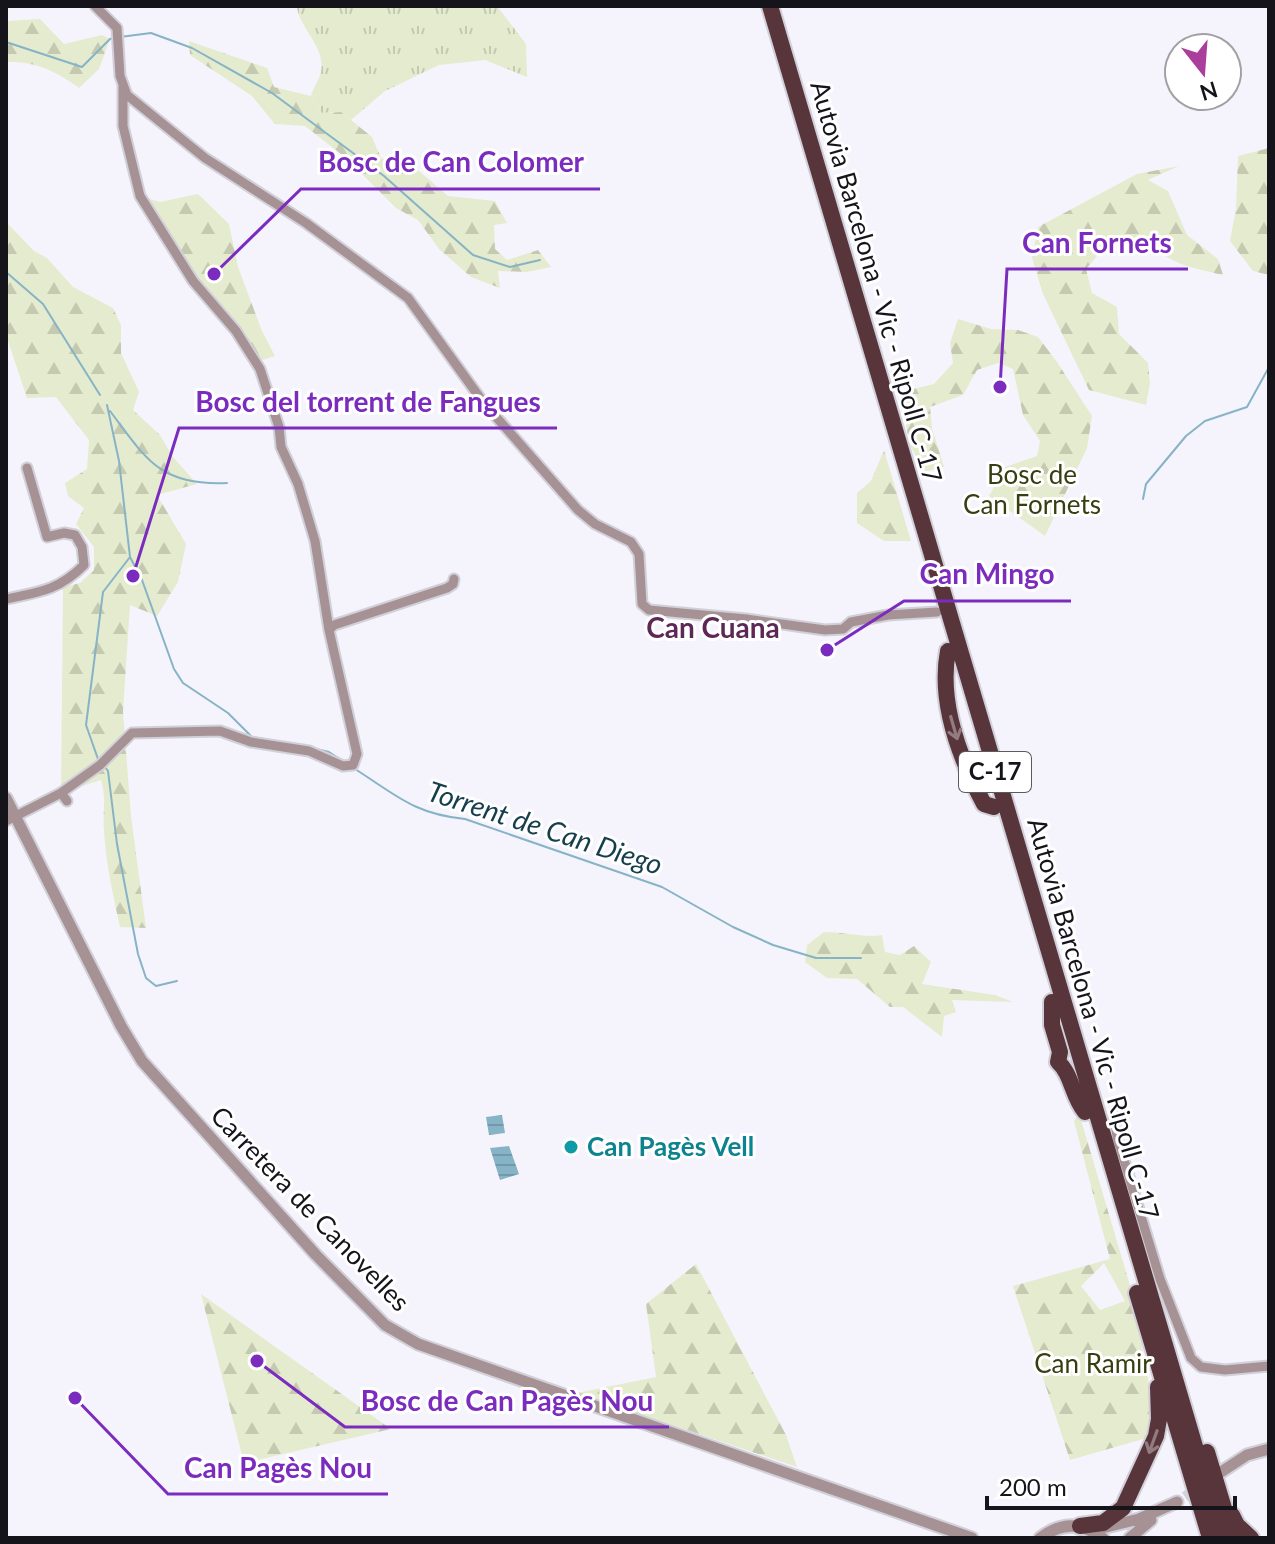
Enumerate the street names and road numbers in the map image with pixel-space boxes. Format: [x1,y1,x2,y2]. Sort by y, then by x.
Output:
street label: Autovia Barcelona - Vic - Ripoll C-17 [804,77,950,486]
road number: C-17 [959,752,1031,792]
street label: Autovia Barcelona - Vic - Ripoll C-17 [1021,814,1167,1223]
street label: Carretera de Canovelles [205,1099,417,1317]

